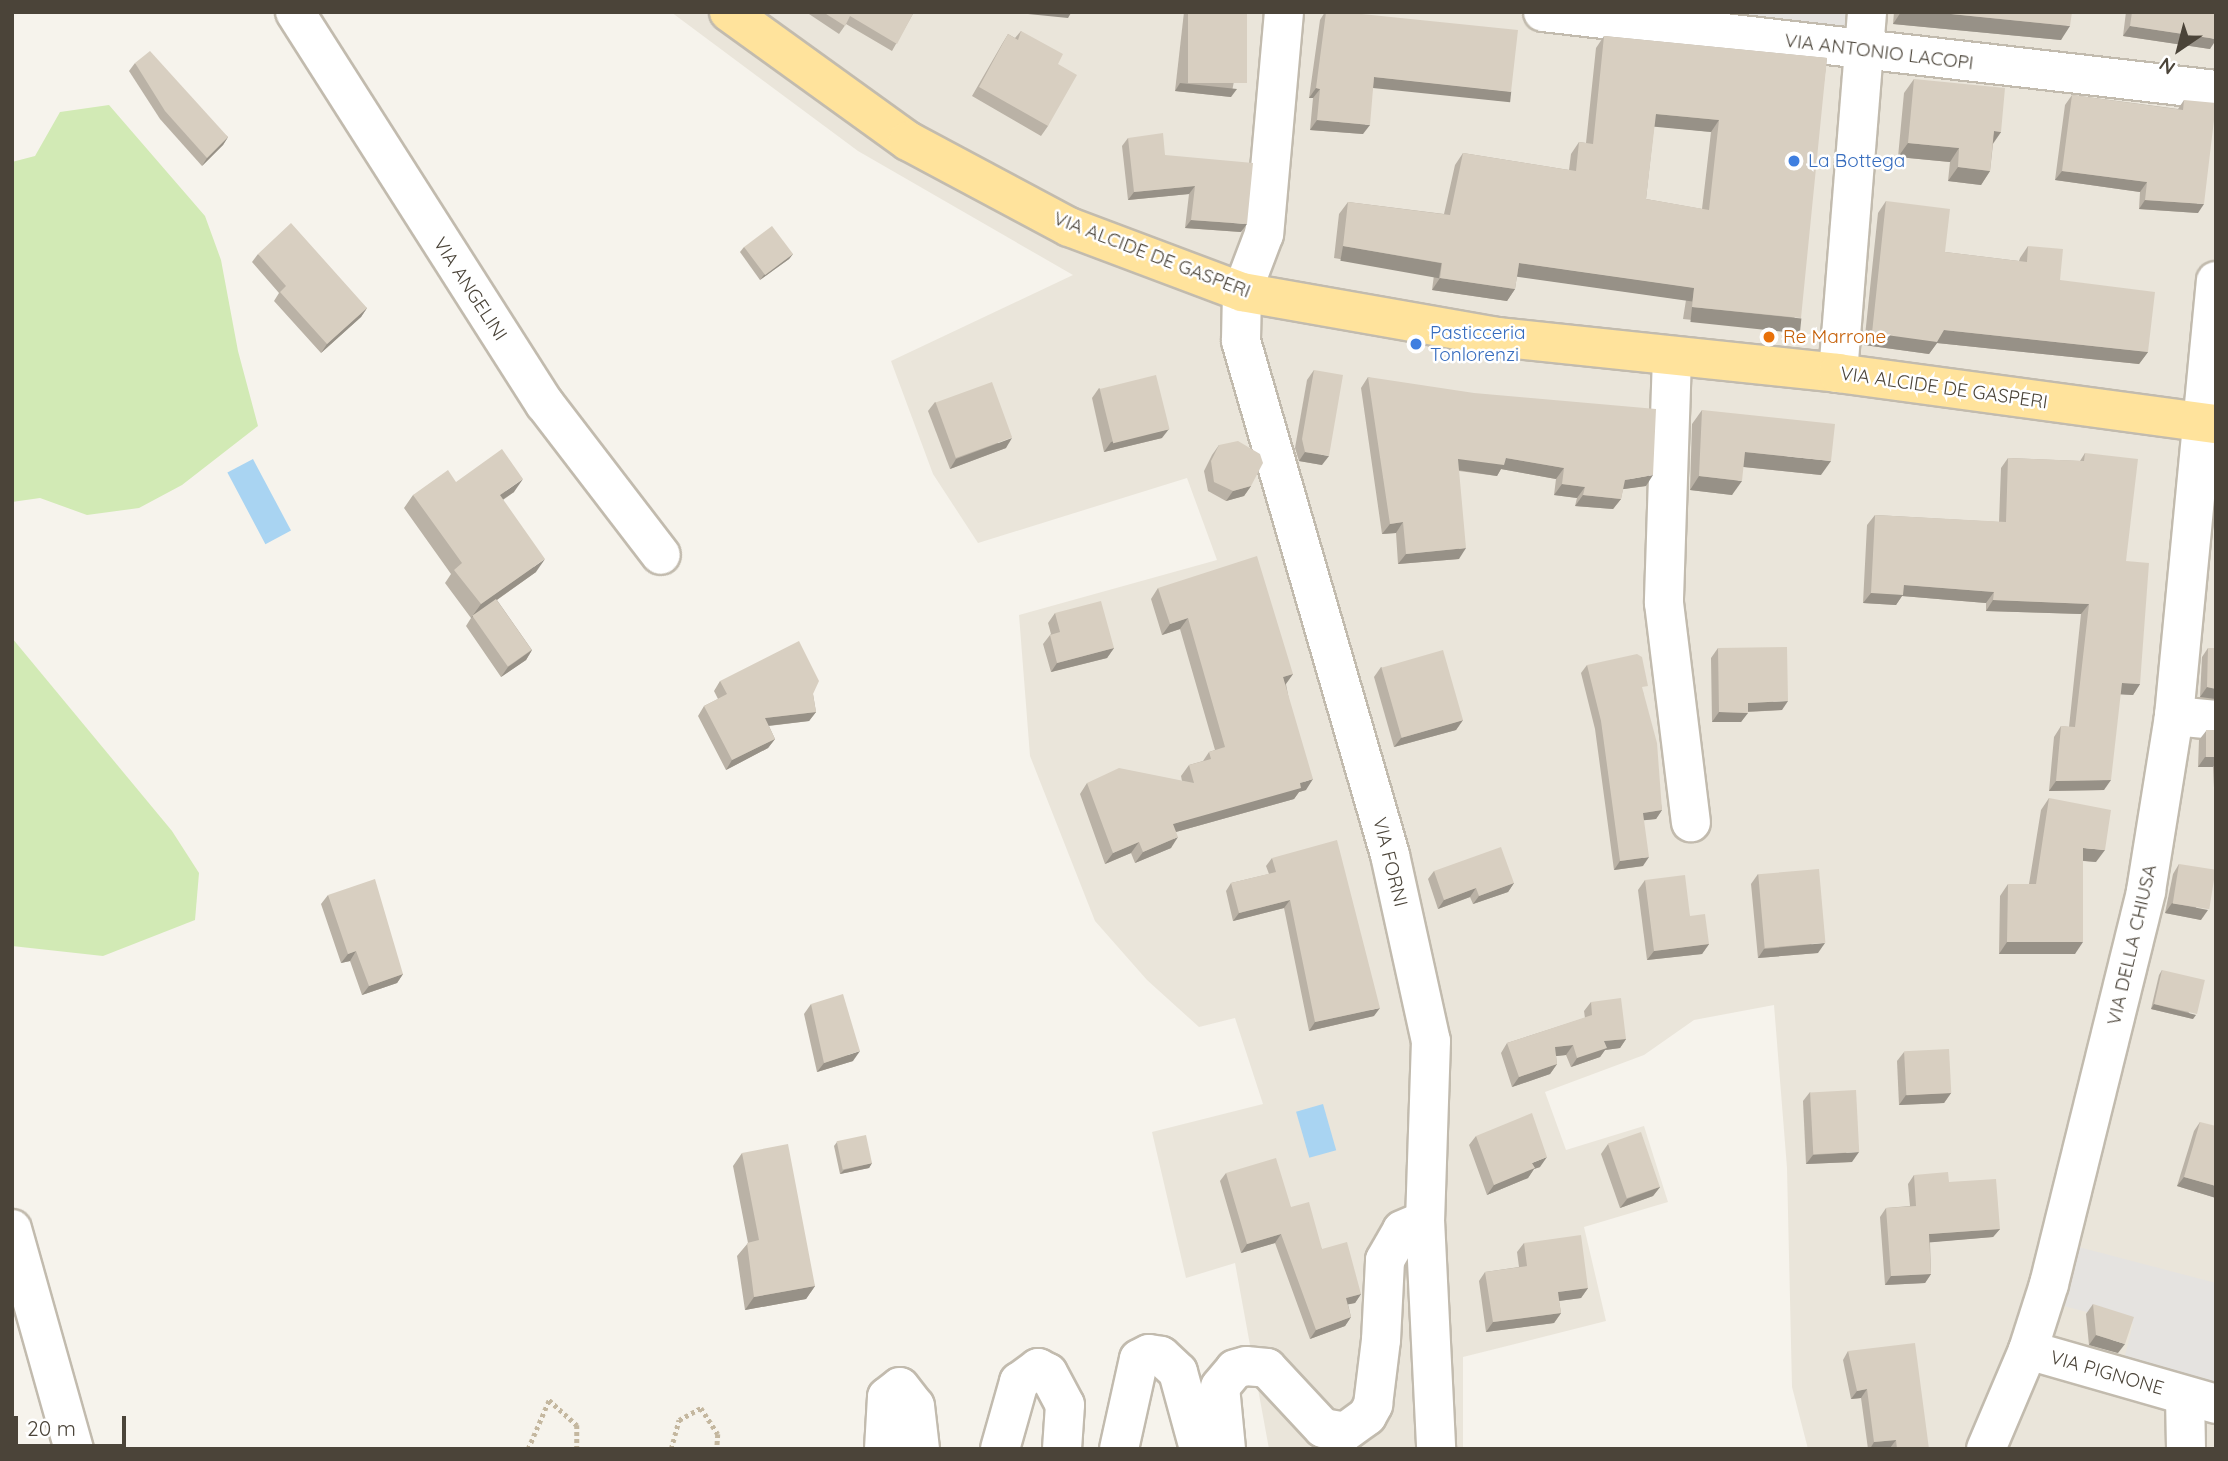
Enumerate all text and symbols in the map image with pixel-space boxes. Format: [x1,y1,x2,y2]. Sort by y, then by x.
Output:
north arrow [2144,14,2214,84]
street label: VIA ANTONIO LACOPI [1783,29,1975,75]
text: N [2154,52,2180,80]
place label: La Bottega [1808,150,1905,172]
marker: La Bottega [1786,153,1802,169]
street label: VIA ALCIDE DE GASPERI [1050,207,1254,303]
street label: VIA ANGELINI [428,233,512,345]
place label: Pasticceria Tonlorenzi [1430,322,1525,366]
place label: Re Marrone [1783,326,1886,348]
marker: Re Marrone [1761,329,1777,345]
marker: Pasticceria Tonlorenzi [1408,336,1424,352]
street label: VIA ALCIDE DE GASPERI [1839,362,2049,414]
street label: VIA FORNI [1368,815,1412,909]
street label: VIA DELLA CHIUSA [2102,862,2162,1028]
street label: VIA PIGNONE [2048,1346,2166,1400]
scale bar [18,1402,130,1446]
text: 20 m [27,1415,76,1441]

